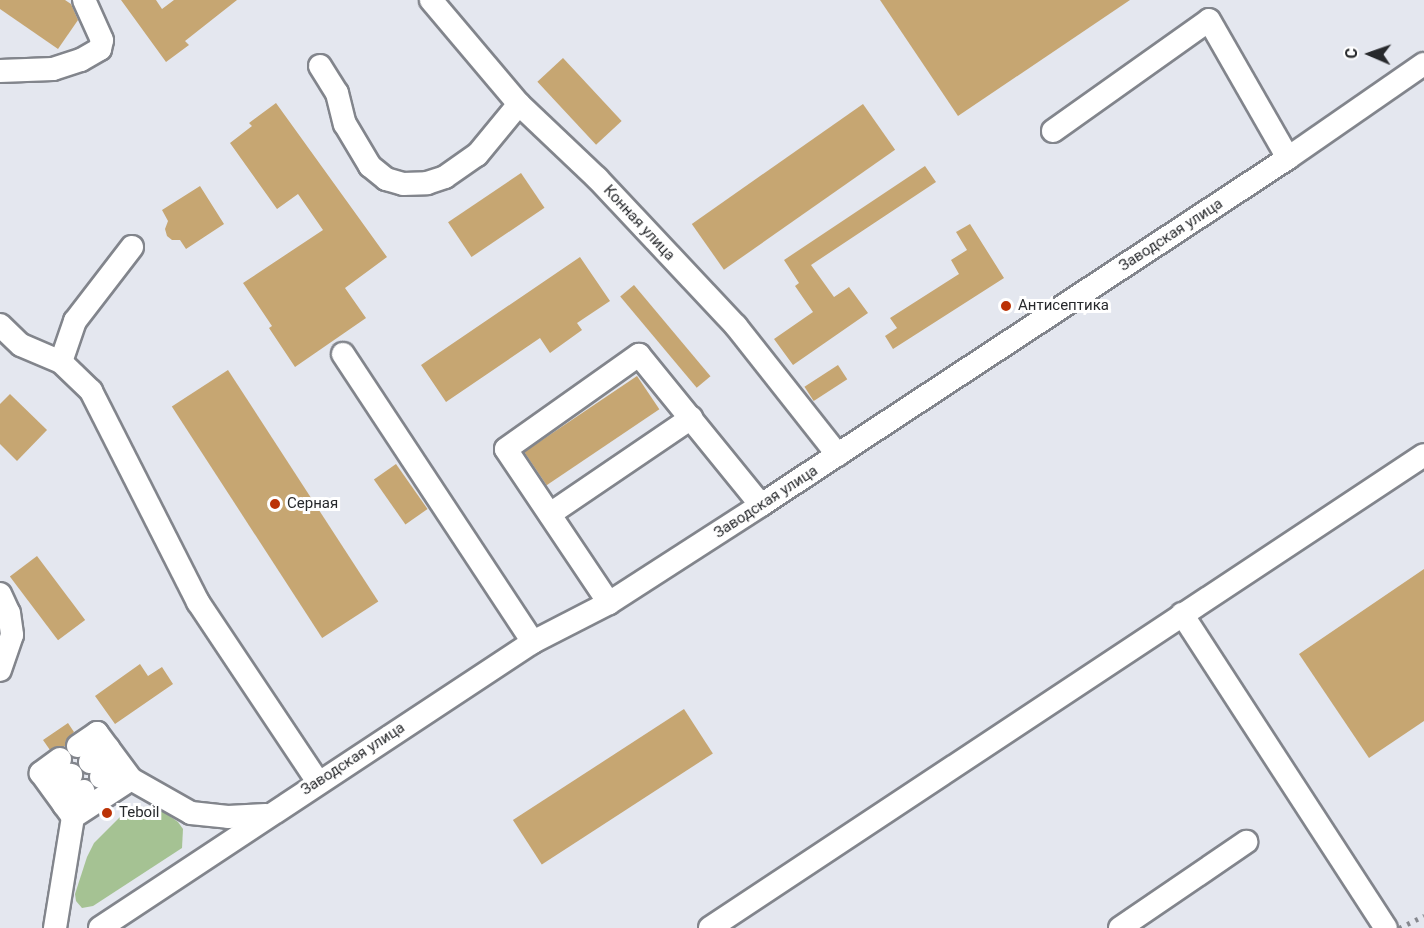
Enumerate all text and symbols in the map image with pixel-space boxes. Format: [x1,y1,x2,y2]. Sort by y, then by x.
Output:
north arrow [1340,24,1400,84]
text: С [1342,48,1361,59]
street label: Конная улица [599,182,679,264]
street label: Заводская улица [1116,195,1226,275]
place label: Антисептика [1018,297,1109,315]
marker: Антисептика [999,299,1013,313]
street label: Заводская улица [711,462,821,542]
place label: Серная [287,495,338,513]
marker: Серная [268,497,282,511]
street label: Заводская улица [298,719,408,799]
place label: Teboil [119,804,159,822]
marker: Teboil [100,806,114,820]

